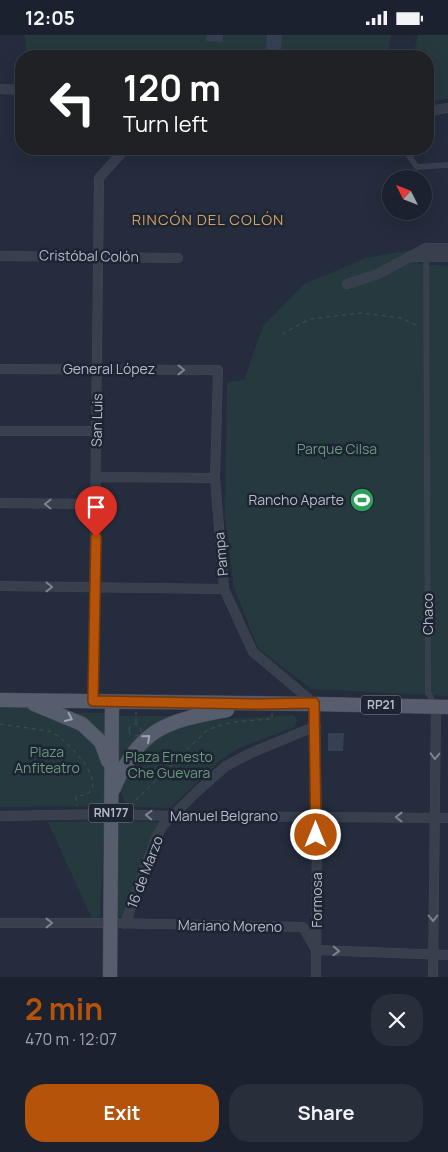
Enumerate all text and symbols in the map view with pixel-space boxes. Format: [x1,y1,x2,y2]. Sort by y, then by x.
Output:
text: 12:05 [25,5,75,31]
text: 120 m [123,64,221,112]
icon: left [40,70,105,135]
text: Turn left [123,109,208,139]
north arrow [382,170,432,220]
map controls [382,170,432,220]
district label: RINCÓN DEL COLÓN [132,209,284,230]
street label: Cristóbal Colón [39,245,139,266]
street label: General López [63,359,155,378]
one-way arrow [177,364,185,375]
street label: San Luis [87,393,106,447]
park label: Parque Cilsa [297,439,377,458]
pin [75,486,117,537]
sports icon: Rancho Aparte [349,487,375,513]
place label: Rancho Aparte [248,490,344,509]
icon: arrive [82,493,110,521]
one-way arrow [44,498,52,509]
street label: Pampa [209,531,232,577]
one-way arrow [45,582,53,592]
street label: Chaco [418,593,437,635]
road number: RP21 [361,695,401,715]
one-way arrow [64,712,73,722]
one-way arrow [142,735,151,744]
park label: Plaza Anfiteatro [14,742,80,777]
park label: Plaza Ernesto Che Guevara [125,747,213,782]
one-way arrow [430,752,440,760]
road number: RN177 [88,803,134,823]
street label: Manuel Belgrano [170,806,278,825]
position arrow [289,808,341,860]
one-way arrow [145,810,153,820]
one-way arrow [395,812,403,822]
street label: 16 de Marzo [122,833,167,911]
street label: Formosa [307,872,326,928]
one-way arrow [428,914,438,922]
street label: Mariano Moreno [178,915,282,936]
one-way arrow [45,918,53,928]
one-way arrow [332,945,340,956]
text: 2 min [25,988,103,1029]
button: close [371,994,423,1046]
text: 470 m · 12:07 [25,1028,117,1050]
button: Exit [25,1084,219,1142]
button: Share [229,1084,423,1142]

